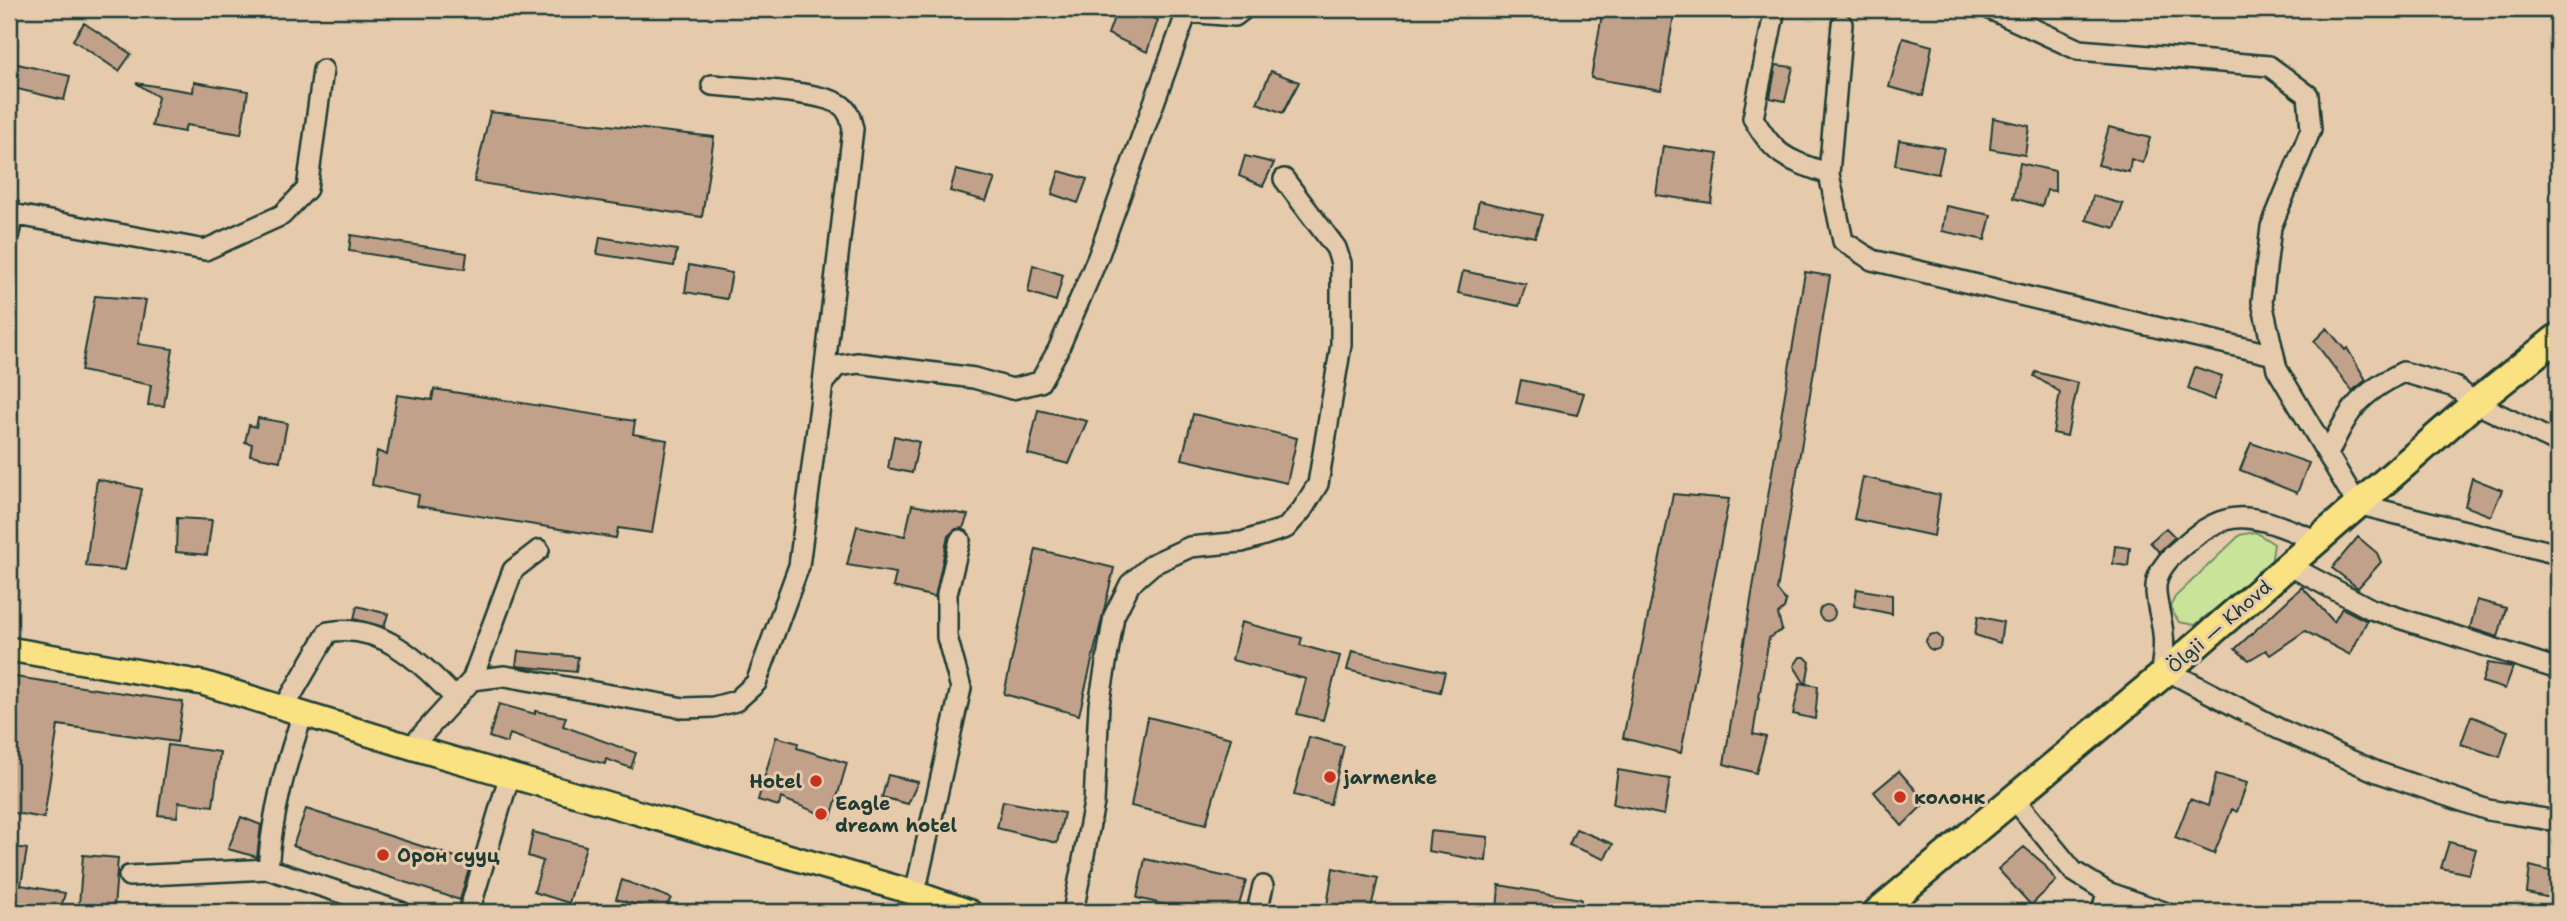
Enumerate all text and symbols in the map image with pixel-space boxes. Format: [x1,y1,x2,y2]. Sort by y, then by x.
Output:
street label: Ölgii — Khovd [2162,574,2277,679]
place label: jarmenke [1343,765,1437,790]
place label: Hotel [749,769,802,794]
marker: jarmenke [1322,769,1338,785]
marker: Hotel [808,773,824,789]
place label: колонк [1914,785,1985,810]
marker: колонк [1892,789,1908,805]
place label: Eagle dream hotel [835,791,958,838]
marker: Eagle dream hotel [813,806,829,822]
place label: Орон сууц [397,843,500,868]
marker: Орон сууц [375,847,391,863]

